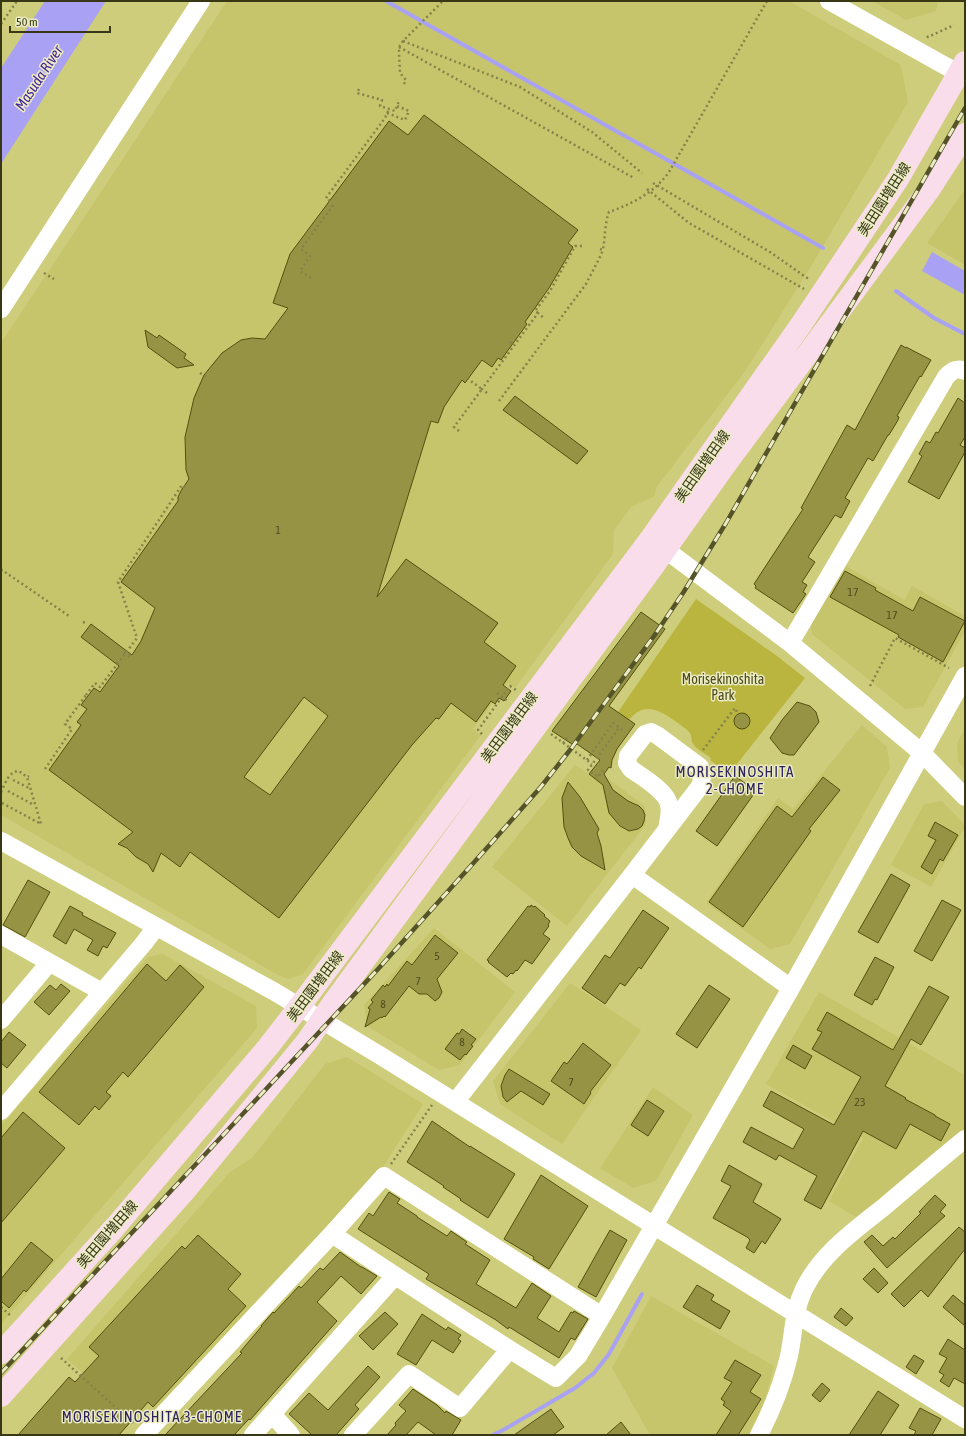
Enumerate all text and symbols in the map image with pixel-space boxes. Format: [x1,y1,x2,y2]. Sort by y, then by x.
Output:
scale bar [10,8,110,34]
text: 50 m [16,15,38,29]
water label: Masuda River [11,42,66,113]
street label: 美田園増田線 [854,159,914,239]
street label: 美田園増田線 [671,427,733,505]
house number: 1 [275,523,281,537]
house number: 17 [847,585,859,599]
house number: 17 [886,608,898,622]
park label: Morisekinoshita Park [682,671,764,703]
street label: 美田園増田線 [477,689,541,765]
district label: MORISEKINOSHITA 2-CHOME [676,763,794,797]
street label: 美田園増田線 [283,948,347,1024]
house number: 5 [434,949,440,963]
house number: 7 [415,974,421,988]
house number: 8 [380,997,386,1011]
house number: 8 [459,1035,465,1049]
house number: 7 [568,1075,574,1089]
house number: 23 [854,1095,866,1109]
street label: 美田園増田線 [73,1197,141,1271]
district label: MORISEKINOSHITA 3-CHOME [62,1408,242,1425]

